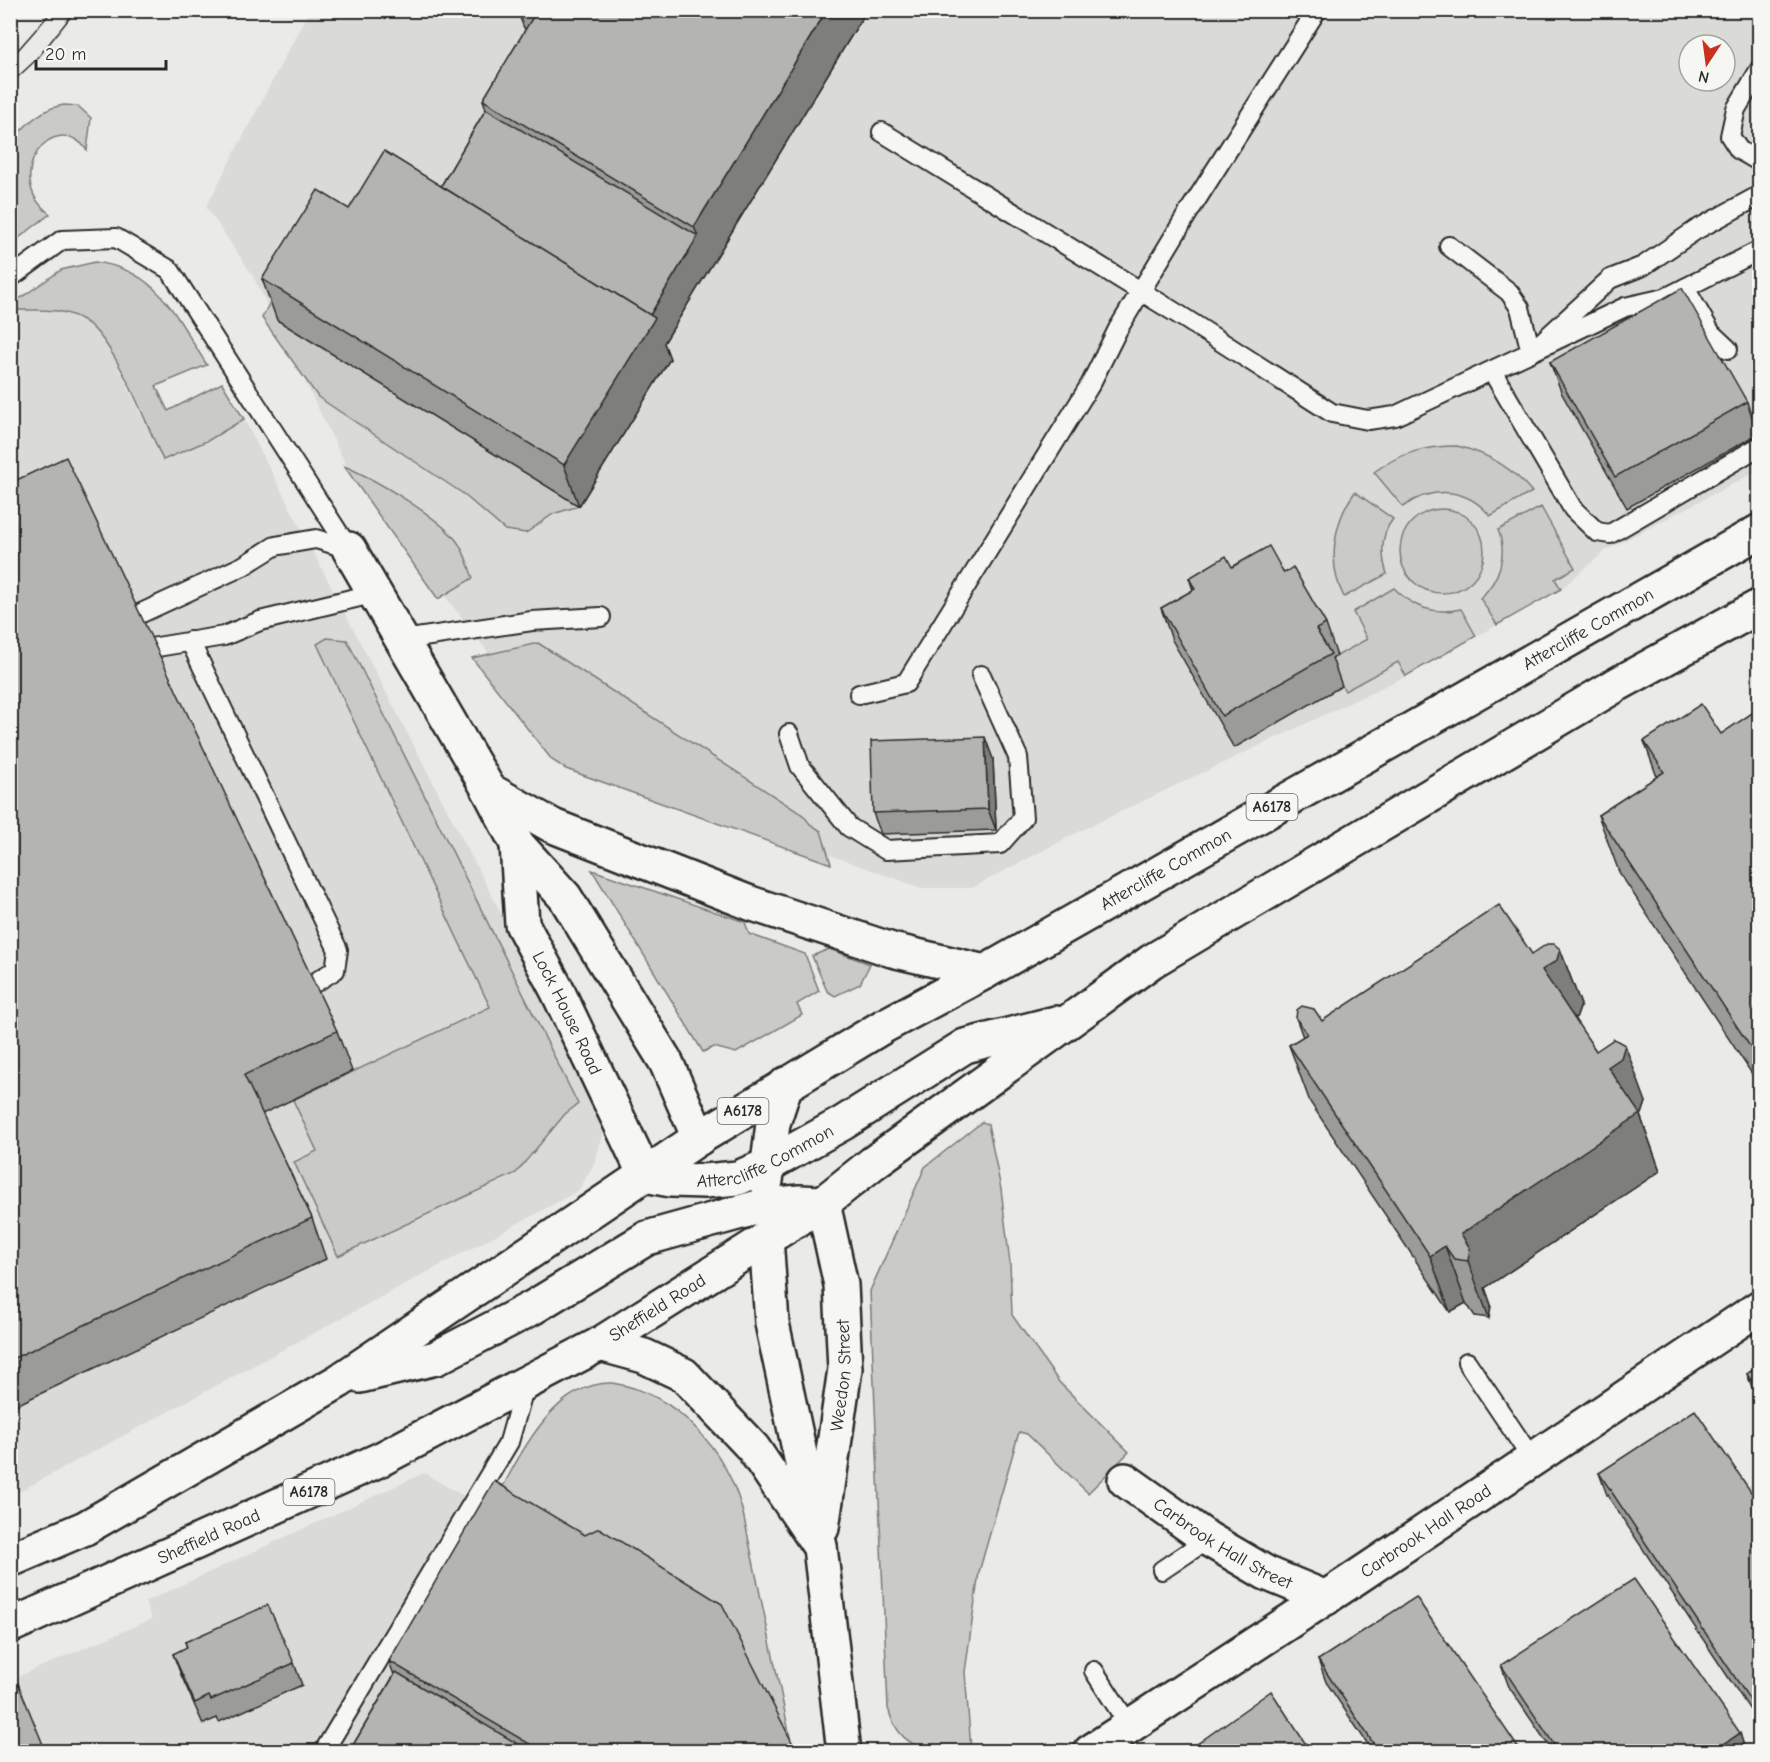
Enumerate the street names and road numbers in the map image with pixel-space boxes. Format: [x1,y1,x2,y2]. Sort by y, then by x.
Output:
street label: Attercliffe Common [1519,583,1657,674]
road number: A6178 [1246,794,1298,820]
street label: Attercliffe Common [1096,824,1235,915]
street label: Lock House Road [528,948,606,1078]
road number: A6178 [718,1098,768,1124]
street label: Attercliffe Common [697,1120,837,1192]
street label: Sheffield Road [605,1269,709,1346]
street label: Weedon Street [826,1318,856,1433]
road number: A6178 [284,1479,334,1505]
street label: Carbrook Hall Road [1356,1480,1495,1582]
street label: Carbrook Hall Street [1149,1493,1296,1594]
street label: Sheffield Road [154,1504,263,1569]

